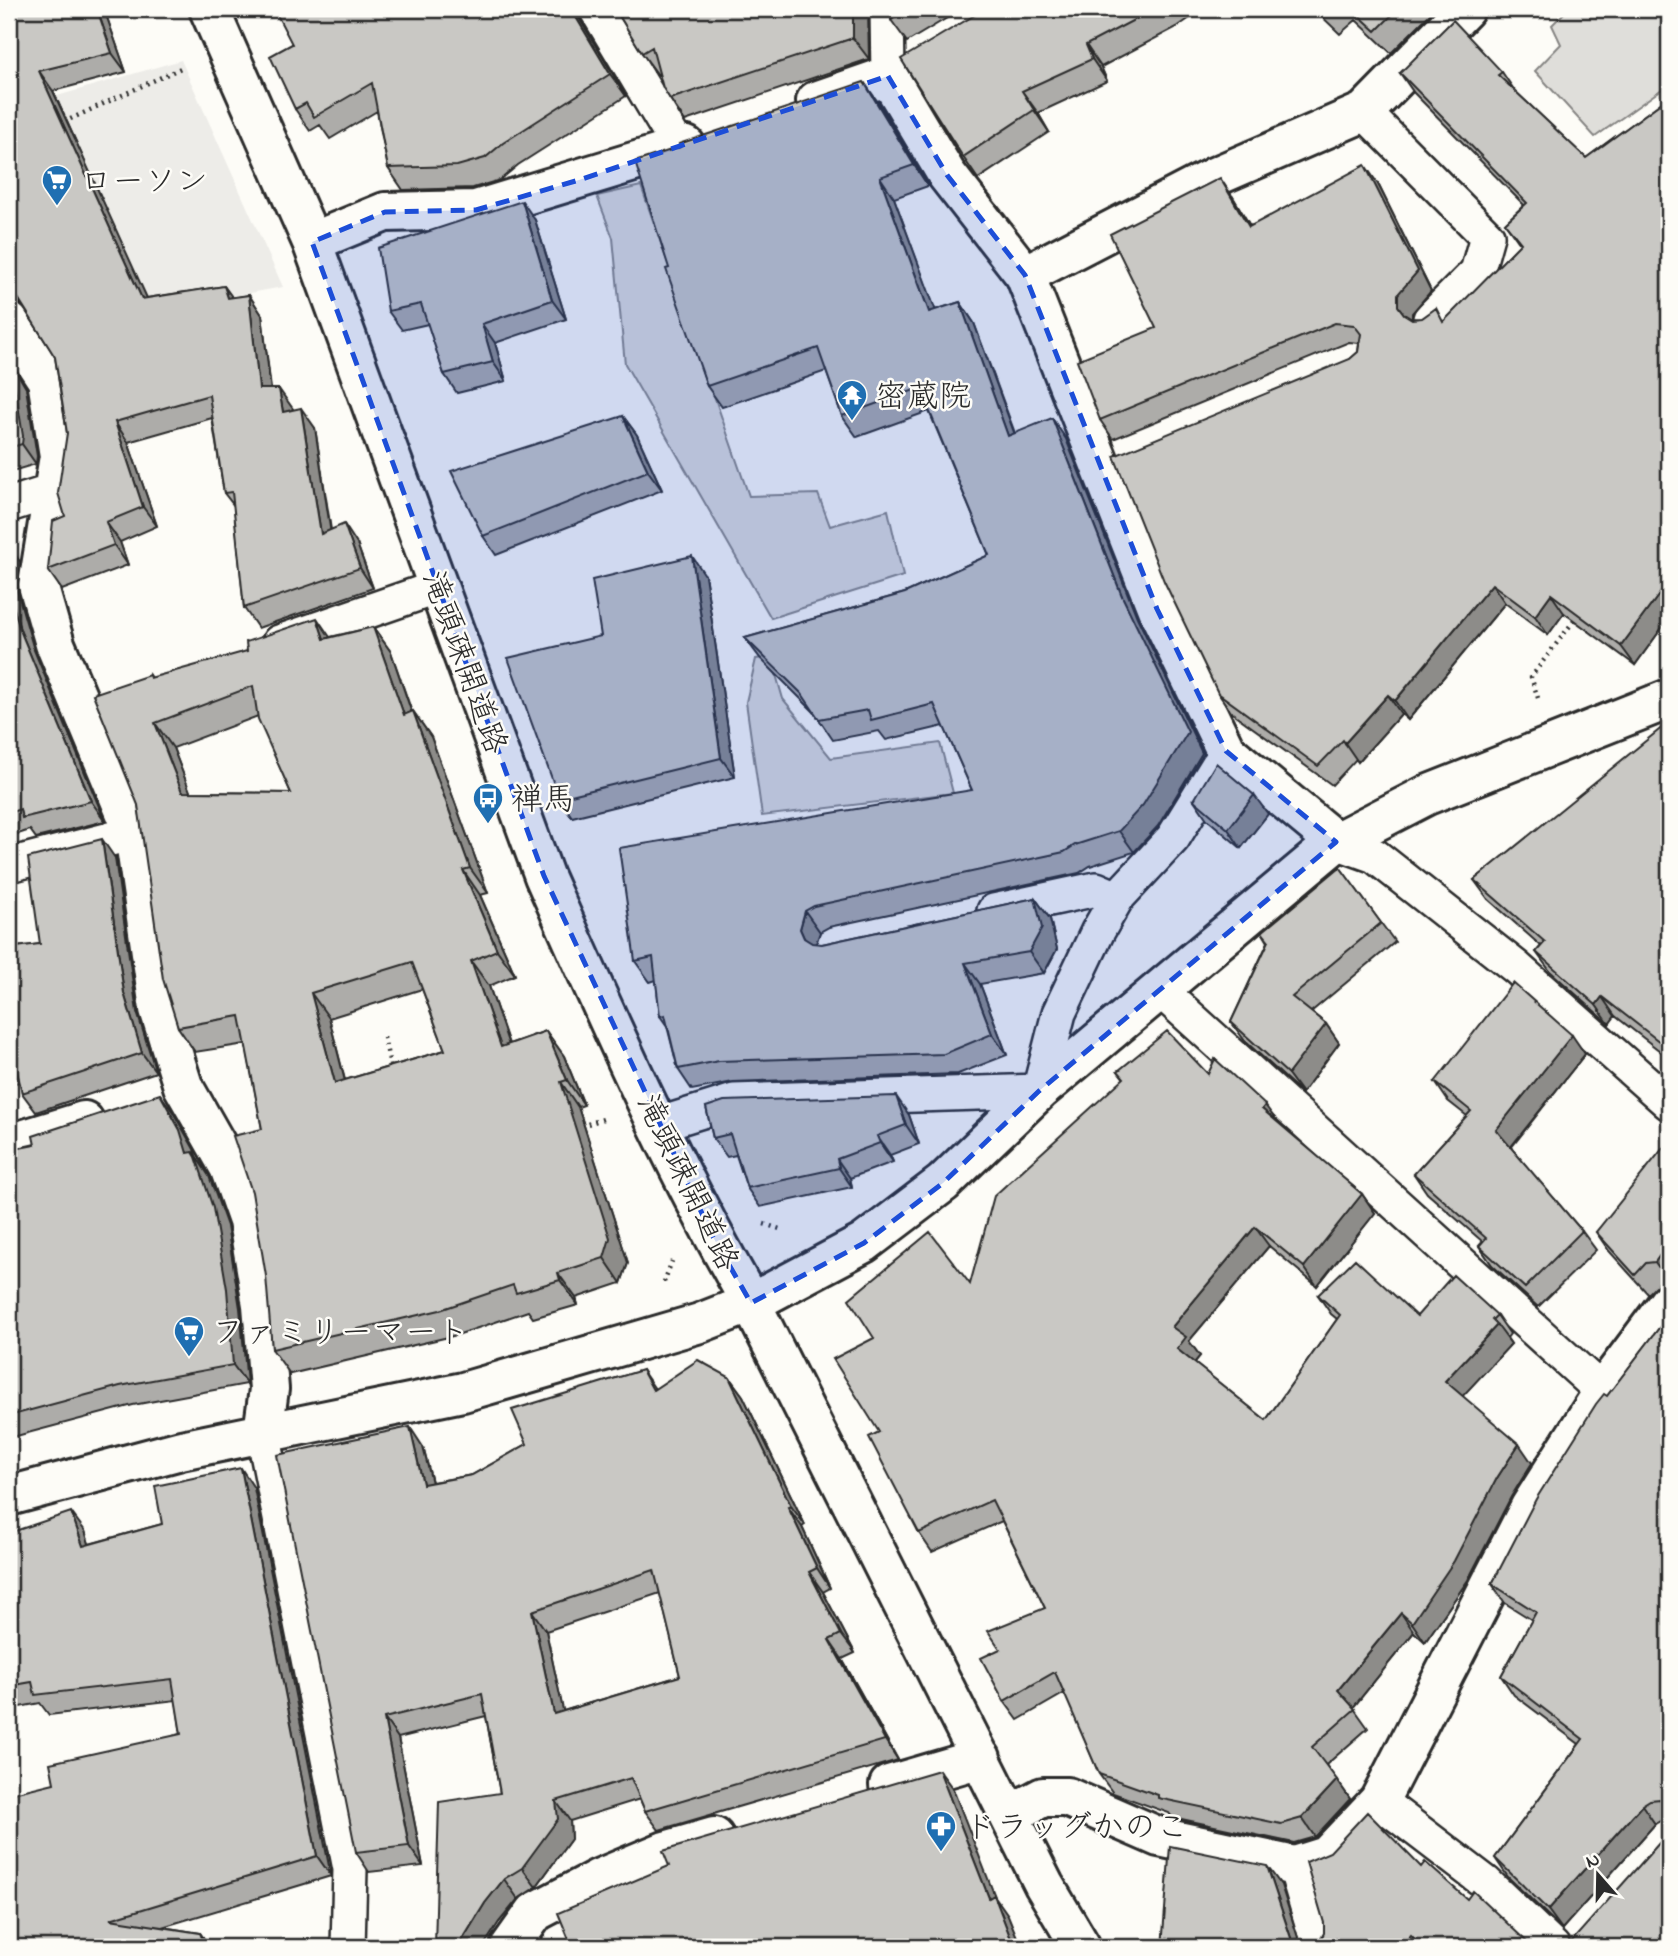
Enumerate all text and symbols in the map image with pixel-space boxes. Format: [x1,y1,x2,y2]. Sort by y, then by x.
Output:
place label: ローソン [80,160,208,207]
supermarket icon: ローソン [40,163,74,207]
place label: 密蔵院 [875,375,971,422]
temple icon: 密蔵院 [835,378,869,422]
street label: 滝頭疎開道路 [408,565,518,761]
place label: 禅馬 [511,778,575,825]
bus stop icon: 禅馬 [471,781,505,825]
street label: 滝頭疎開道路 [623,1087,749,1280]
place label: ファミリーマート [212,1311,469,1358]
supermarket icon: ファミリーマート [172,1314,206,1358]
place label: ドラッグかのこ [964,1806,1188,1853]
pharmacy icon: ドラッグかのこ [924,1809,958,1853]
north arrow [1562,1840,1632,1910]
text: N [1582,1846,1604,1876]

